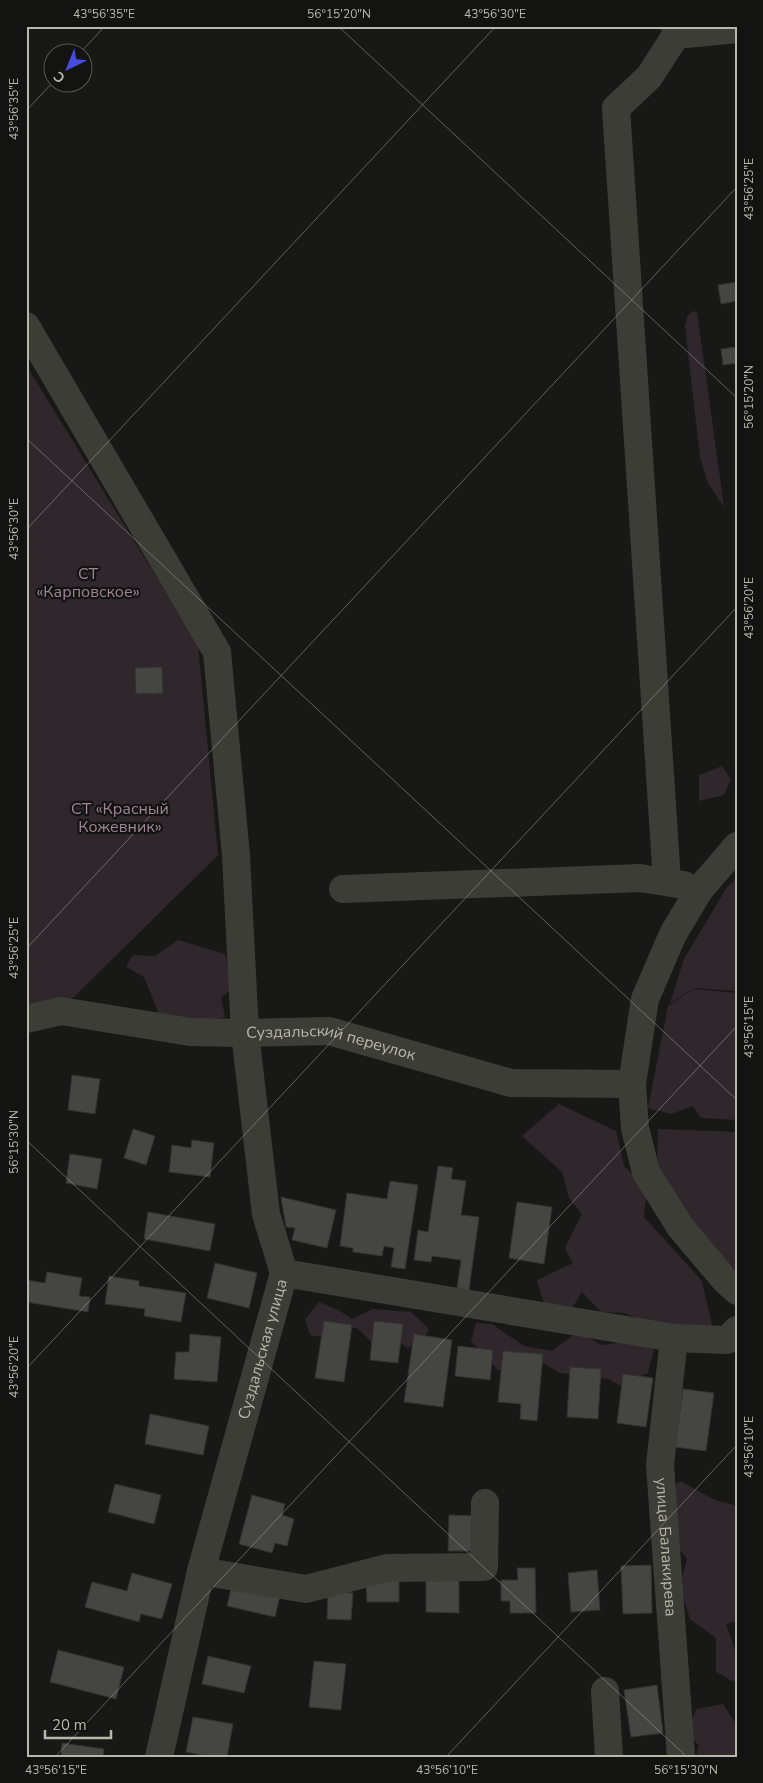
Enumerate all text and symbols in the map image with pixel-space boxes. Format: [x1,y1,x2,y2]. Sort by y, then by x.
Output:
text: 43°56'35"E [73,6,135,22]
text: 56°15'20"N [307,6,371,22]
text: 43°56'30"E [464,6,526,22]
north arrow [42,42,92,92]
text: С [49,67,69,87]
text: 43°56'35"E [6,78,22,140]
text: 43°56'25"E [741,158,757,220]
text: 56°15'20"N [741,365,757,429]
text: 43°56'30"E [6,498,22,560]
park label: СТ «Карповское» [36,563,140,603]
text: 43°56'20"E [741,577,757,639]
park label: СТ «Красный Кожевник» [71,798,169,838]
text: 43°56'25"E [6,917,22,979]
text: 43°56'15"E [741,996,757,1058]
street label: Суздальский переулок [246,1019,419,1066]
text: 56°15'30"N [6,1110,22,1174]
street label: Суздальская улица [233,1276,293,1422]
text: 43°56'20"E [6,1336,22,1398]
text: 43°56'10"E [741,1416,757,1478]
street label: улица Балакирева [650,1477,682,1617]
scale bar [45,1708,111,1740]
text: 20 m [52,1715,87,1735]
text: 43°56'15"E [25,1762,87,1778]
text: 43°56'10"E [416,1762,478,1778]
text: 56°15'30"N [654,1762,718,1778]

